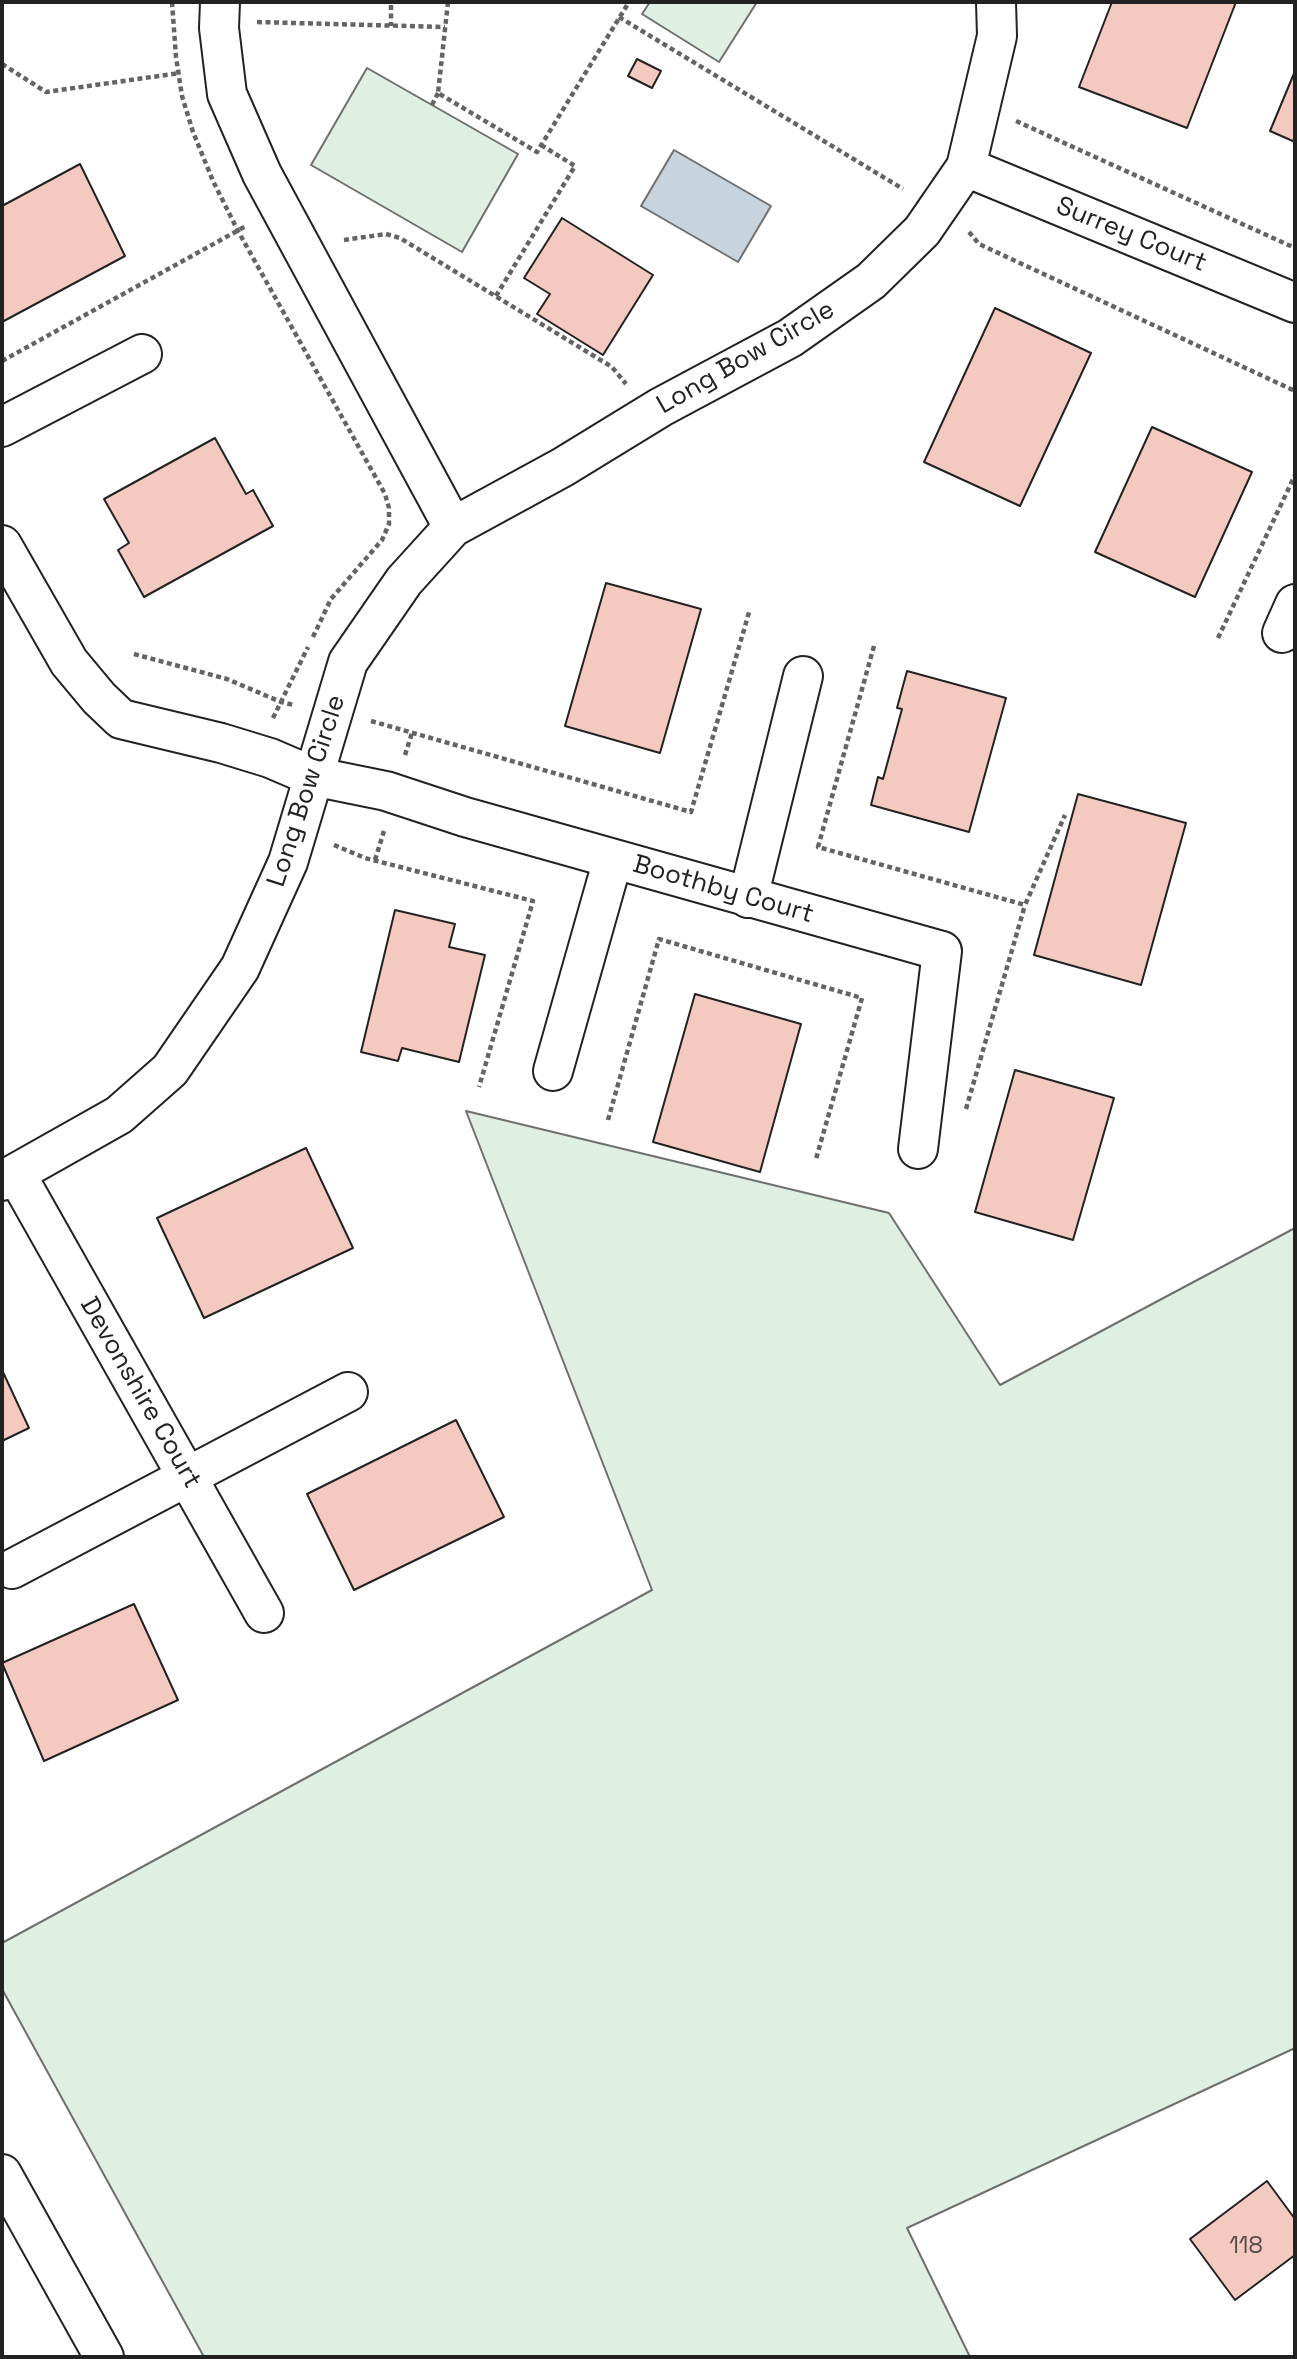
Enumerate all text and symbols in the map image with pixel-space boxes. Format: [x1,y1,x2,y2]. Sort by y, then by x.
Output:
street label: Surrey Court [1051,191,1211,279]
street label: Long Bow Circle [652,295,840,421]
street label: Long Bow Circle [261,691,353,891]
street label: Boothby Court [629,849,817,931]
street label: Devonshire Court [73,1292,207,1494]
house number: 118 [1229,2233,1263,2261]

